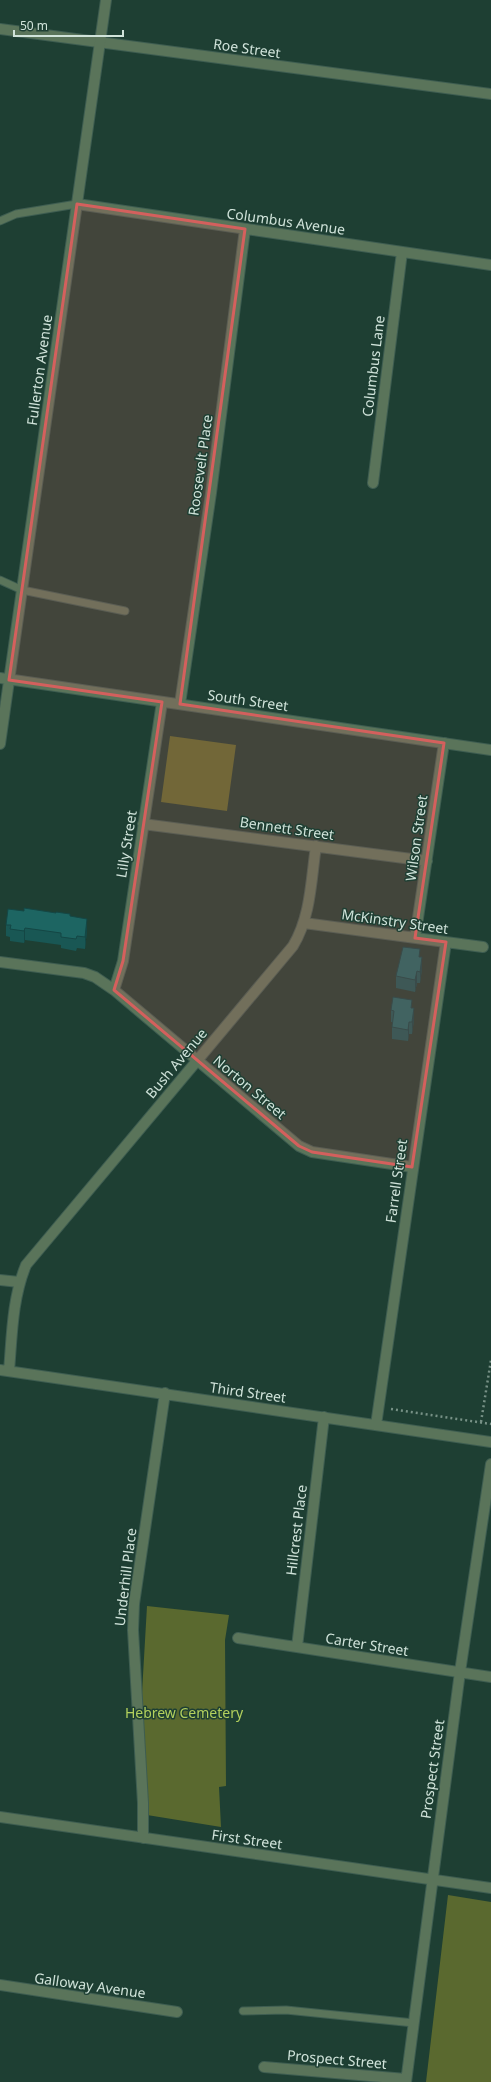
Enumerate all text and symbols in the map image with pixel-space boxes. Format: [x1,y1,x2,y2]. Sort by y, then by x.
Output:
scale bar [14,12,123,38]
text: 50 m [20,17,48,34]
street label: Roe Street [212,34,282,62]
street label: Columbus Avenue [226,203,347,239]
street label: Fullerton Avenue [22,313,56,427]
street label: Columbus Lane [357,314,389,418]
street label: Roosevelt Place [184,413,217,517]
street label: South Street [206,685,290,715]
street label: Wilson Street [401,794,431,882]
street label: Lilly Street [111,809,141,879]
street label: Bennett Street [239,812,335,844]
street label: McKinstry Street [340,904,450,938]
street label: Bush Avenue [141,1024,211,1102]
street label: Norton Street [209,1051,291,1123]
street label: Farrell Street [381,1138,411,1224]
street label: Third Street [209,1377,287,1407]
street label: Hillcrest Place [281,1483,311,1576]
street label: Underhill Place [110,1527,140,1627]
street label: Carter Street [324,1628,410,1660]
park label: Hebrew Cemetery [125,1703,244,1722]
street label: Prospect Street [416,1718,448,1820]
street label: First Street [210,1825,284,1853]
street label: Galloway Avenue [33,1968,147,2002]
street label: Prospect Street [286,2045,388,2073]

